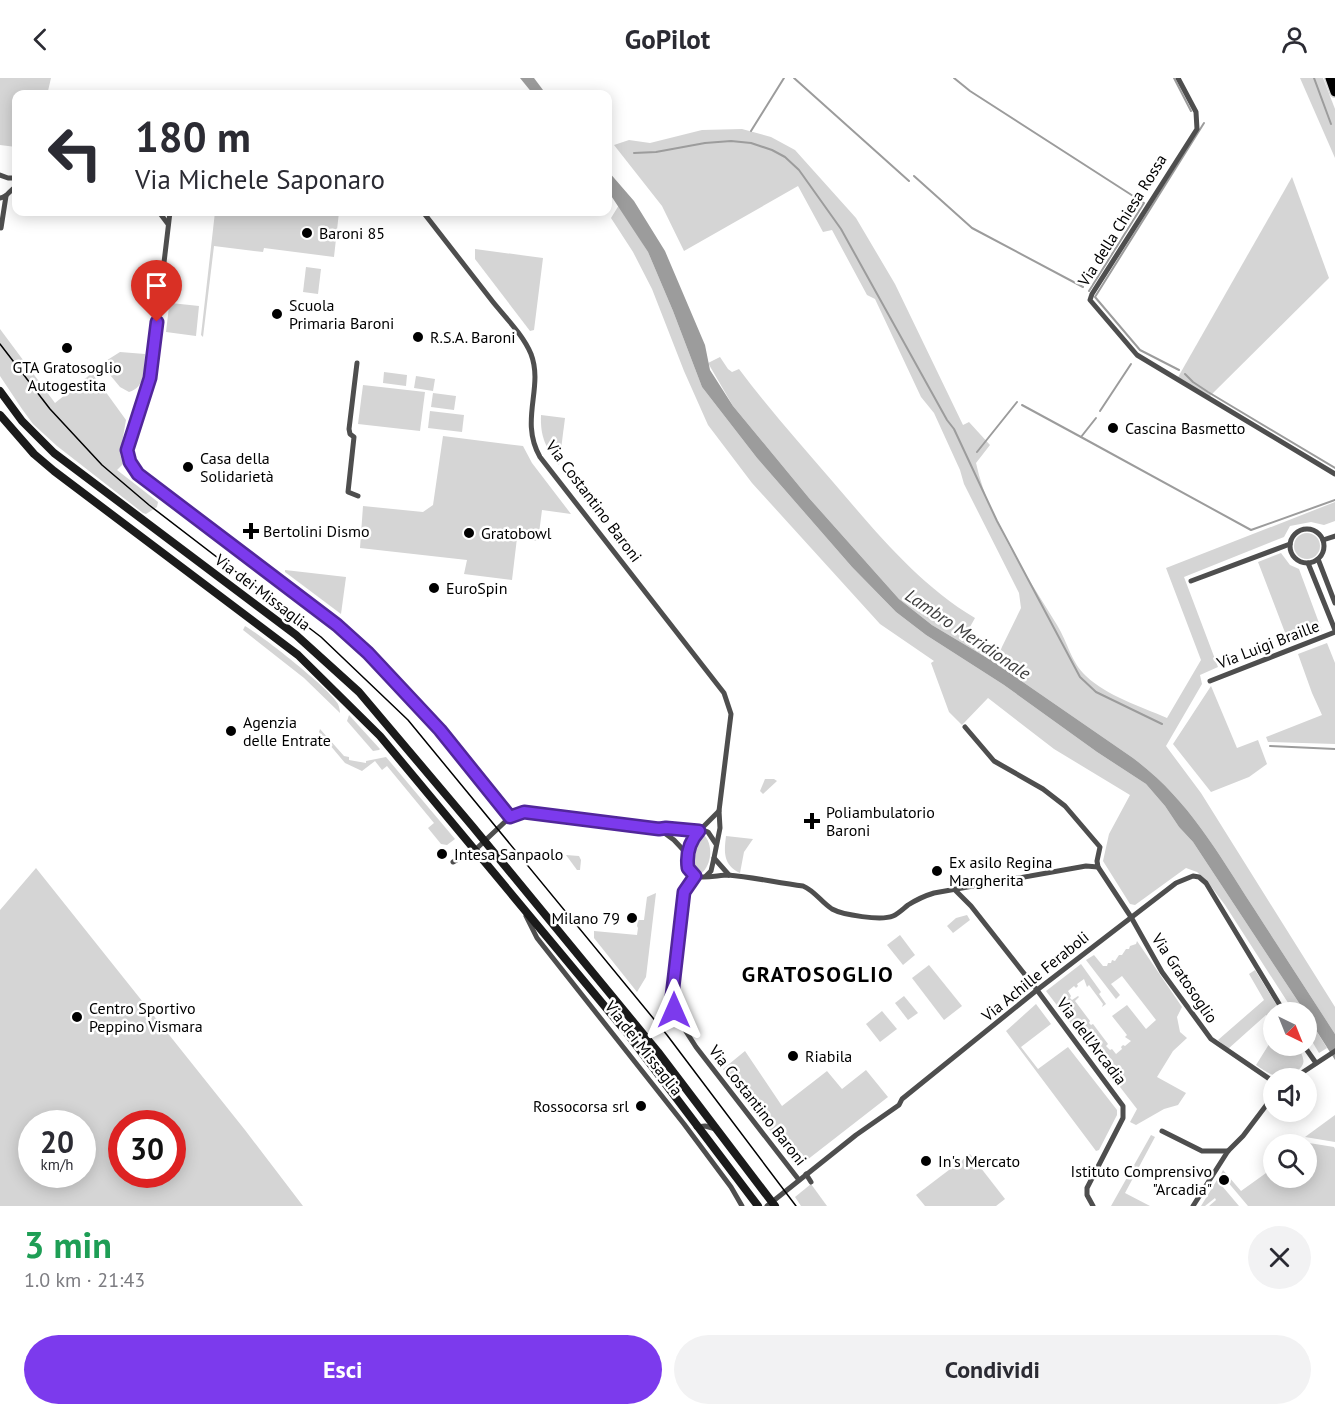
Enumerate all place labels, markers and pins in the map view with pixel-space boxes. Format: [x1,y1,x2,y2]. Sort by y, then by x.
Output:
place label: Baroni 85 [319,223,385,243]
marker: Baroni 85 [300,226,314,240]
pin [131,260,182,322]
place label: Scuola Primaria Baroni [289,295,394,333]
marker: Scuola Primaria Baroni [270,307,284,321]
place label: R.S.A. Baroni [430,327,515,347]
marker: R.S.A. Baroni [411,330,425,344]
marker: GTA Gratosoglio Autogestita [60,341,74,355]
place label: GTA Gratosoglio Autogestita [12,357,122,395]
place label: Cascina Basmetto [1125,418,1245,438]
marker: Cascina Basmetto [1106,421,1120,435]
place label: Casa della Solidarietà [200,448,274,486]
marker: Casa della Solidarietà [181,460,195,474]
place label: Bertolini Dismo [263,521,370,541]
place label: Gratobowl [481,523,552,543]
marker: Bertolini Dismo [244,524,258,538]
marker: Gratobowl [462,526,476,540]
place label: EuroSpin [446,578,507,598]
marker: EuroSpin [427,581,441,595]
place label: Agenzia delle Entrate [243,712,331,750]
marker: Agenzia delle Entrate [224,724,238,738]
place label: Poliambulatorio Baroni [826,802,935,840]
marker: Poliambulatorio Baroni [803,812,821,830]
place label: Intesa Sanpaolo [454,844,563,864]
marker: Intesa Sanpaolo [435,847,449,861]
place label: Ex asilo Regina Margherita [949,852,1052,890]
marker: Ex asilo Regina Margherita [930,864,944,878]
place label: Milano 79 [551,908,620,928]
marker: Milano 79 [625,911,639,925]
place label: Centro Sportivo Peppino Vismara [89,998,203,1036]
marker: Centro Sportivo Peppino Vismara [70,1010,84,1024]
place label: Riabila [805,1046,852,1066]
marker: Riabila [786,1049,800,1063]
place label: Rossocorsa srl [533,1096,629,1116]
marker: Rossocorsa srl [634,1099,648,1113]
place label: In's Mercato [938,1151,1020,1171]
marker: In's Mercato [919,1154,933,1168]
place label: Istituto Comprensivo "Arcadia" [1070,1161,1212,1199]
marker: Istituto Comprensivo "Arcadia" [1217,1173,1231,1187]

